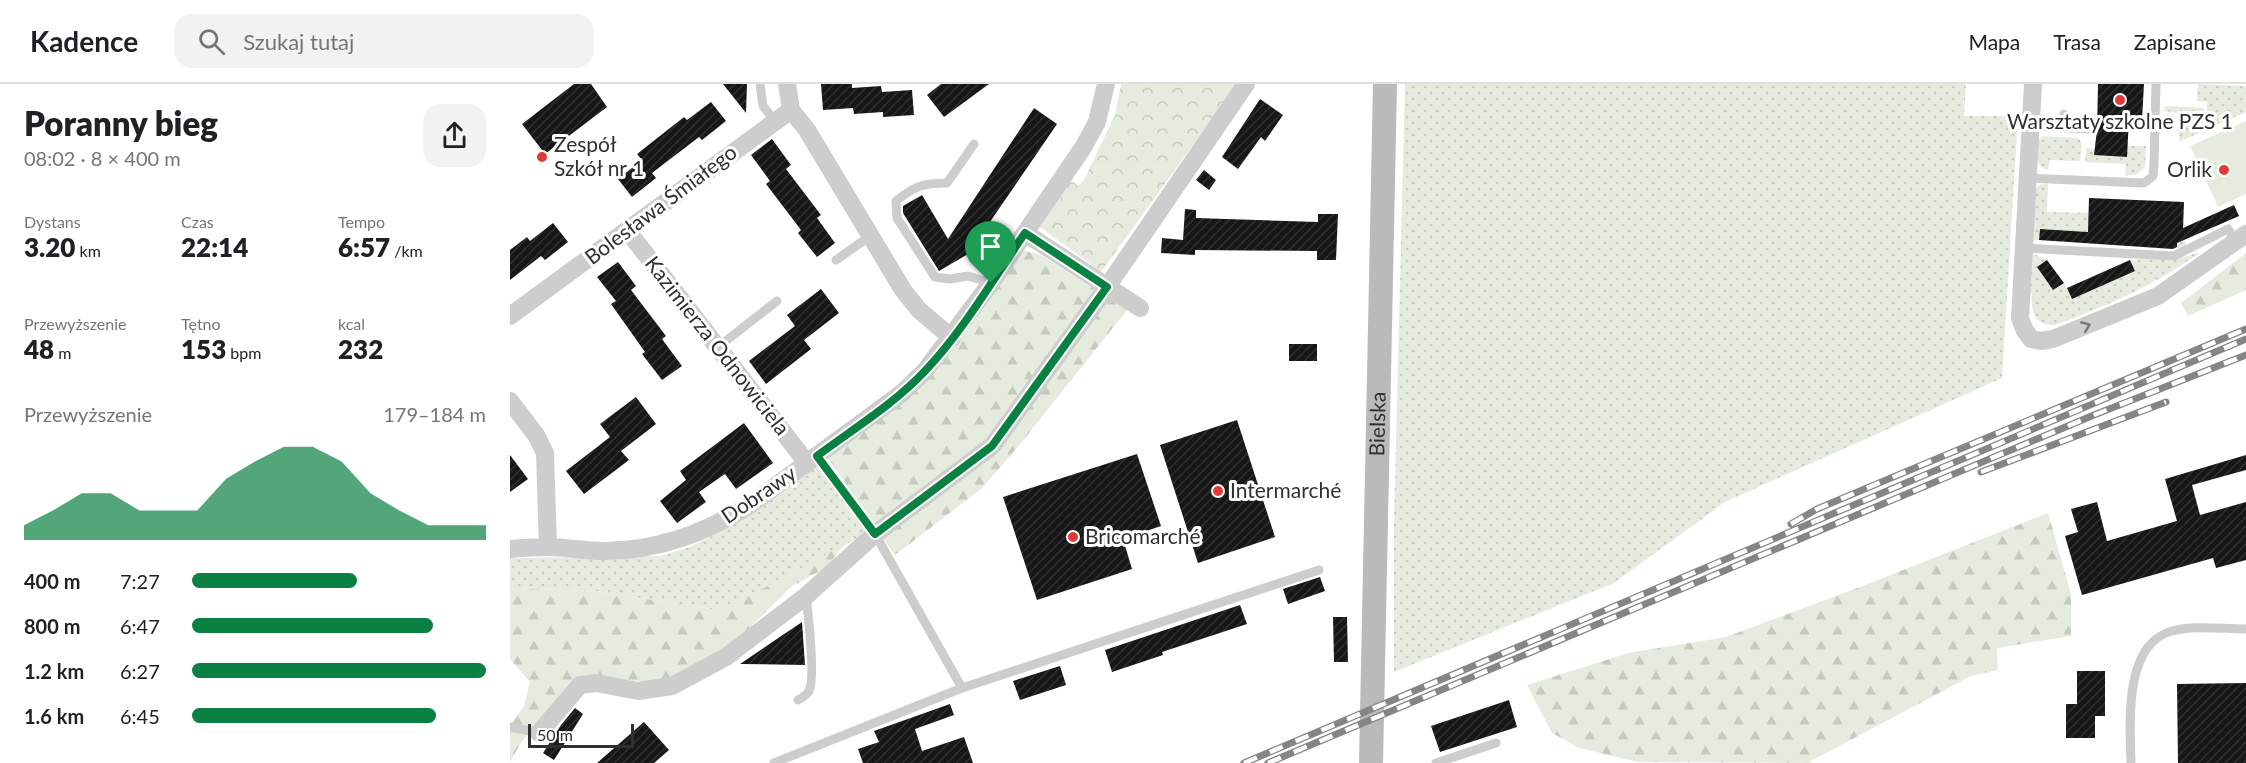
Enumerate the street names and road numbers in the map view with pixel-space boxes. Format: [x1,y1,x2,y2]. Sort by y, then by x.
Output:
street label: Bolesława Śmiałego [579,139,741,269]
street label: Kazimierza Odnowiciela [641,251,796,440]
street label: Bielska [1363,391,1390,457]
street label: Dobrawy [716,460,800,528]

